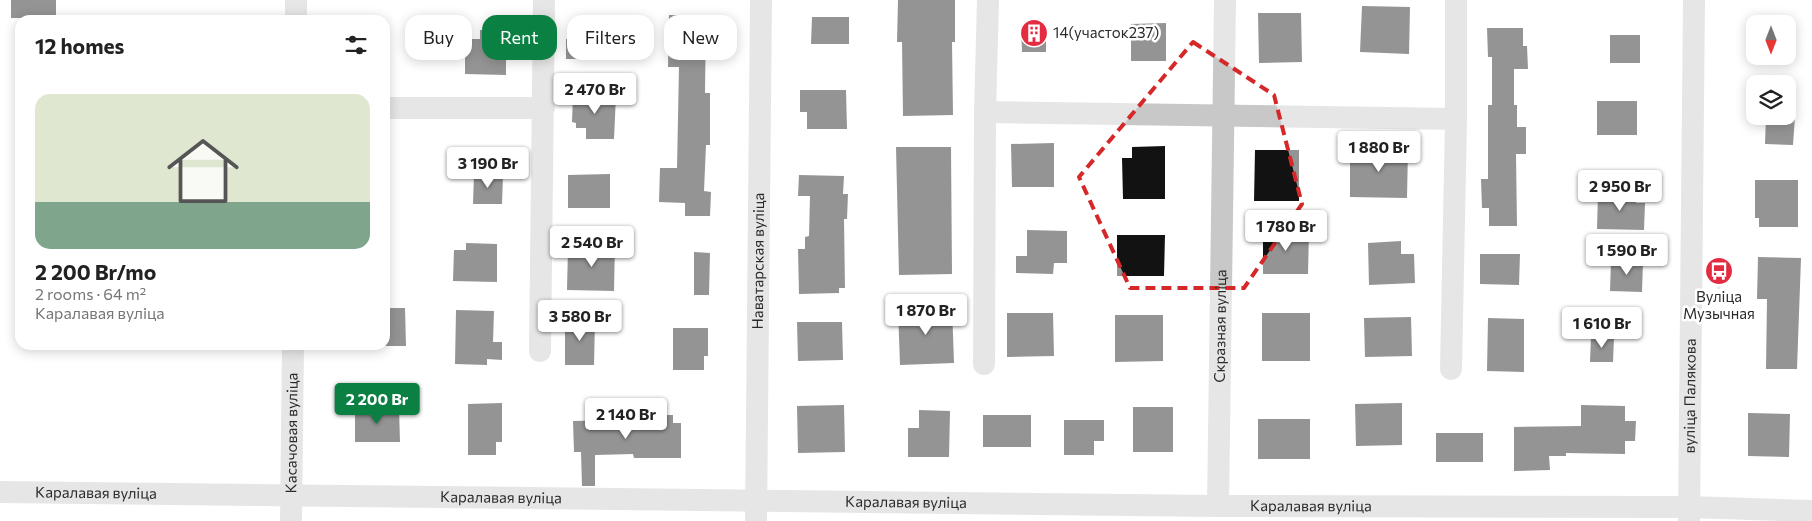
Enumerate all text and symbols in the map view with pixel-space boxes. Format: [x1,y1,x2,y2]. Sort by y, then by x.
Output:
chip: Buy [405,15,472,60]
chip: Rent [482,15,557,60]
chip: Filters [567,15,654,60]
chip: New [664,15,737,60]
north arrow [1746,15,1796,65]
map controls [1746,15,1796,125]
building icon: 14(участок237) [1019,18,1049,48]
place label: 14(участок237) [1053,23,1159,41]
icon: filters [342,31,370,59]
text: 12 homes [35,33,124,58]
pin: 2 470 Br [543,72,647,115]
button: layers [1746,75,1796,125]
text: 2 470 Br [564,79,626,98]
icon: home [158,126,248,216]
pin: 1 880 Br [1327,130,1431,173]
text: 1 880 Br [1349,137,1409,156]
pin: 3 190 Br [436,146,540,189]
text: 3 190 Br [458,153,518,172]
pin: 2 950 Br [1568,170,1672,212]
text: 2 950 Br [1589,176,1651,195]
street label: Наватарская вуліца [748,193,767,329]
pin: 1 780 Br [1234,210,1338,252]
text: 1 780 Br [1256,216,1316,235]
pin: 2 540 Br [540,226,644,268]
text: 2 540 Br [561,232,623,251]
pin: 1 590 Br [1575,234,1679,276]
text: 1 590 Br [1597,240,1657,259]
bus stop icon: Вуліца Музычная [1704,256,1734,286]
text: 2 200 Br/mo [35,259,156,284]
street label: Скразная вуліца [1210,269,1229,383]
text: 2 rooms · 64 m² [35,284,146,303]
place label: Вуліца Музычная [1683,287,1755,322]
pin: 1 870 Br [874,294,978,336]
pin: 3 580 Br [528,300,632,342]
text: 1 870 Br [896,300,956,319]
text: Каралавая вуліца [35,303,165,322]
text: 3 580 Br [549,306,611,325]
pin: 1 610 Br [1550,306,1654,349]
text: 1 610 Br [1573,313,1631,332]
street label: вуліца Палякова [1680,338,1699,454]
street label: Касачовая вуліца [281,373,301,493]
pin: 2 200 Br [325,382,429,425]
text: 2 200 Br [346,389,408,408]
pin: 2 140 Br [574,398,678,440]
text: 2 140 Br [596,404,656,423]
street label: Каралавая вуліца [35,482,157,502]
street label: Каралавая вуліца [440,487,562,506]
street label: Каралавая вуліца [845,492,967,511]
street label: Каралавая вуліца [1250,496,1372,514]

